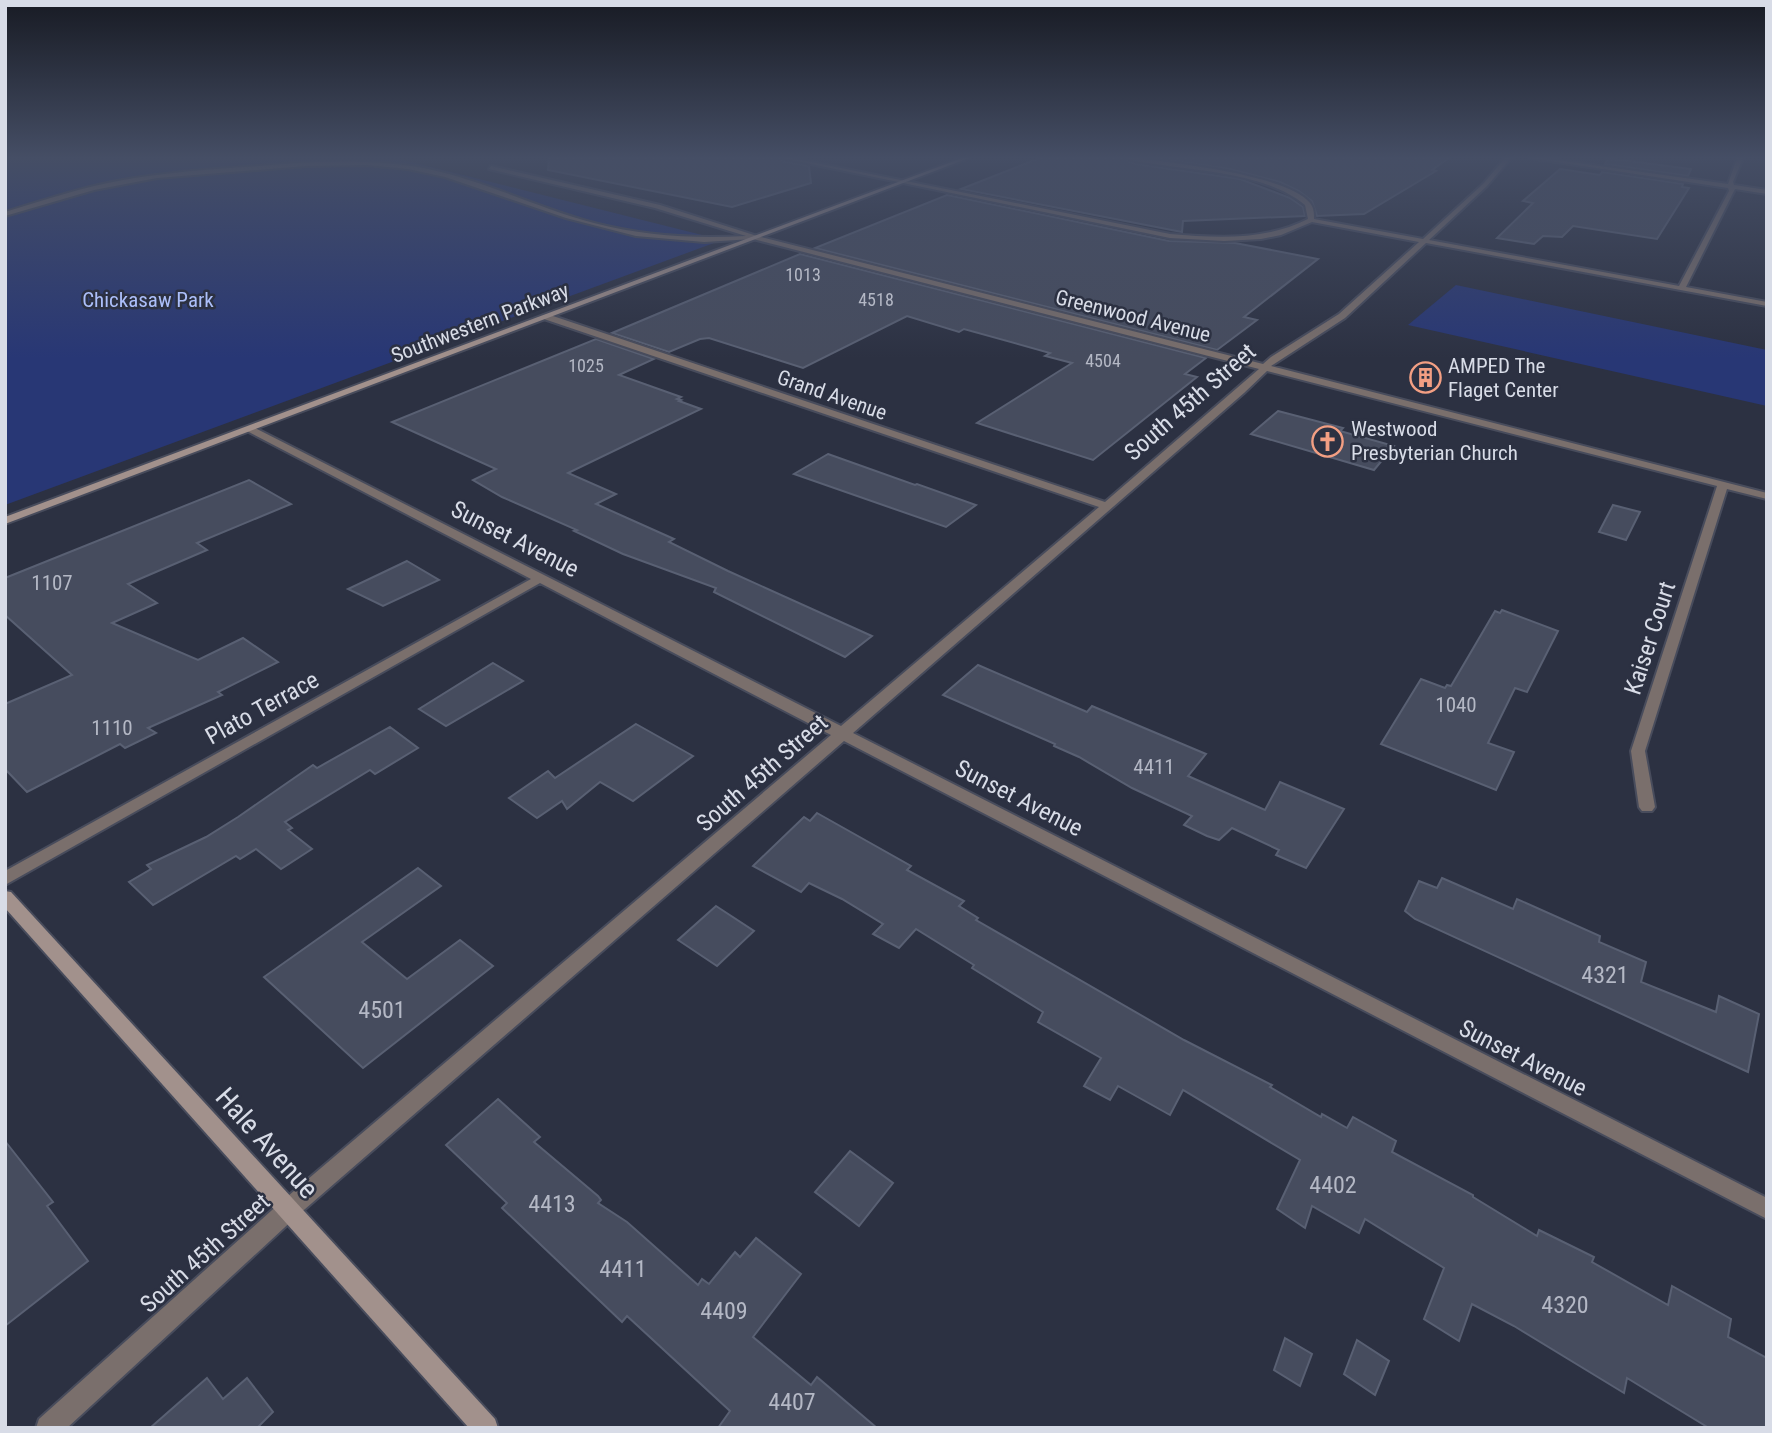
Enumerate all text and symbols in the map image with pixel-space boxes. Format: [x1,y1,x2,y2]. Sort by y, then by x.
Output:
house number: 1013 [785,264,821,285]
street label: Southwestern Parkway [388,278,572,368]
street label: Greenwood Avenue [1053,285,1213,347]
park label: Chickasaw Park [82,288,214,312]
house number: 4518 [858,289,894,310]
street label: South 45th Street [1119,337,1261,467]
house number: 4504 [1085,350,1121,371]
place label: AMPED The Flaget Center [1448,354,1559,402]
house number: 1025 [568,355,604,376]
building icon: AMPED The Flaget Center [1408,361,1442,395]
street label: Grand Avenue [774,365,890,425]
place label: Westwood Presbyterian Church [1351,417,1518,465]
church icon: Westwood Presbyterian Church [1311,424,1345,458]
street label: Sunset Avenue [446,495,584,583]
house number: 1107 [31,571,73,595]
street label: Kaiser Court [1619,578,1681,698]
street label: Plato Terrace [201,665,323,751]
house number: 1040 [1435,693,1477,717]
street label: South 45th Street [691,708,833,838]
house number: 1110 [91,716,133,740]
street label: Sunset Avenue [950,754,1088,842]
house number: 4411 [1133,755,1175,779]
house number: 4321 [1581,961,1629,989]
house number: 4501 [358,996,406,1024]
street label: Sunset Avenue [1454,1014,1592,1102]
street label: Hale Avenue [209,1081,325,1205]
house number: 4402 [1309,1171,1357,1199]
street label: South 45th Street [135,1188,275,1318]
house number: 4413 [528,1190,576,1218]
house number: 4411 [599,1255,647,1283]
house number: 4320 [1541,1291,1589,1319]
house number: 4409 [700,1297,748,1325]
house number: 4407 [768,1388,816,1416]

